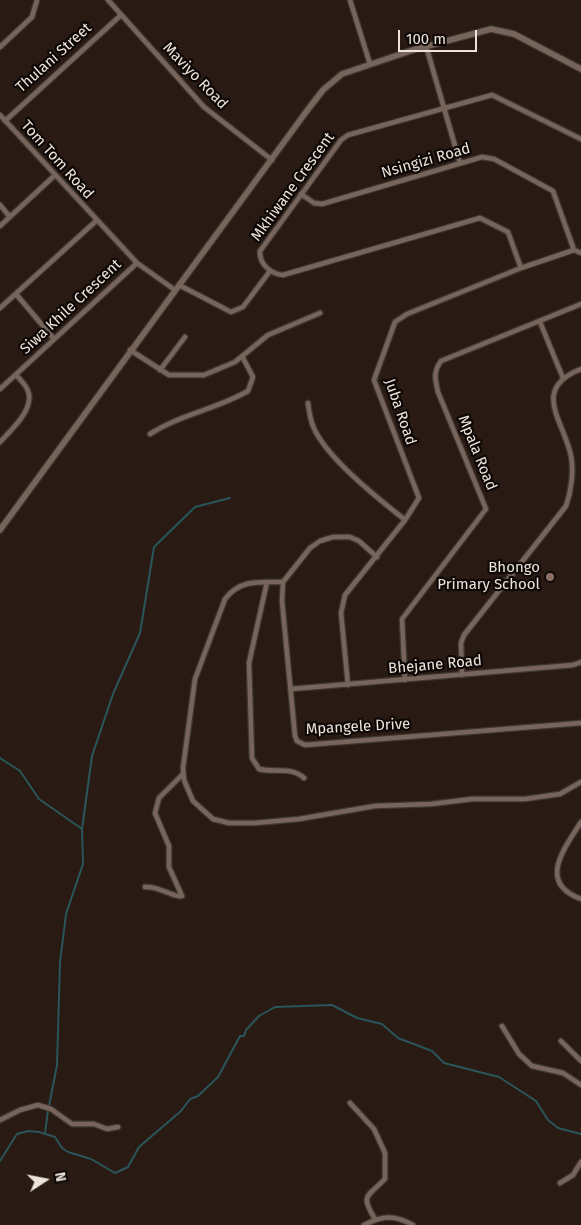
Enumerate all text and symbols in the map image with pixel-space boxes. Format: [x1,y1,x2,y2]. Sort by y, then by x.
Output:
street label: Thulani Street [13,19,95,97]
scale bar [401,20,480,52]
text: 100 m [406,30,446,48]
street label: Maviyo Road [159,39,231,113]
street label: Tom Tom Road [17,117,97,203]
street label: Mkhiwane Crescent [248,129,338,245]
street label: Nsingizi Road [379,140,473,182]
street label: Siwa Khile Crescent [17,256,125,358]
street label: Juba Road [380,377,420,447]
street label: Mpala Road [454,413,500,493]
place label: Bhongo Primary School [437,559,540,594]
marker: Bhongo Primary School [544,571,556,583]
street label: Bhejane Road [387,652,483,678]
street label: Mpangele Drive [305,715,411,739]
north arrow [20,1155,70,1205]
text: N [51,1171,69,1183]

